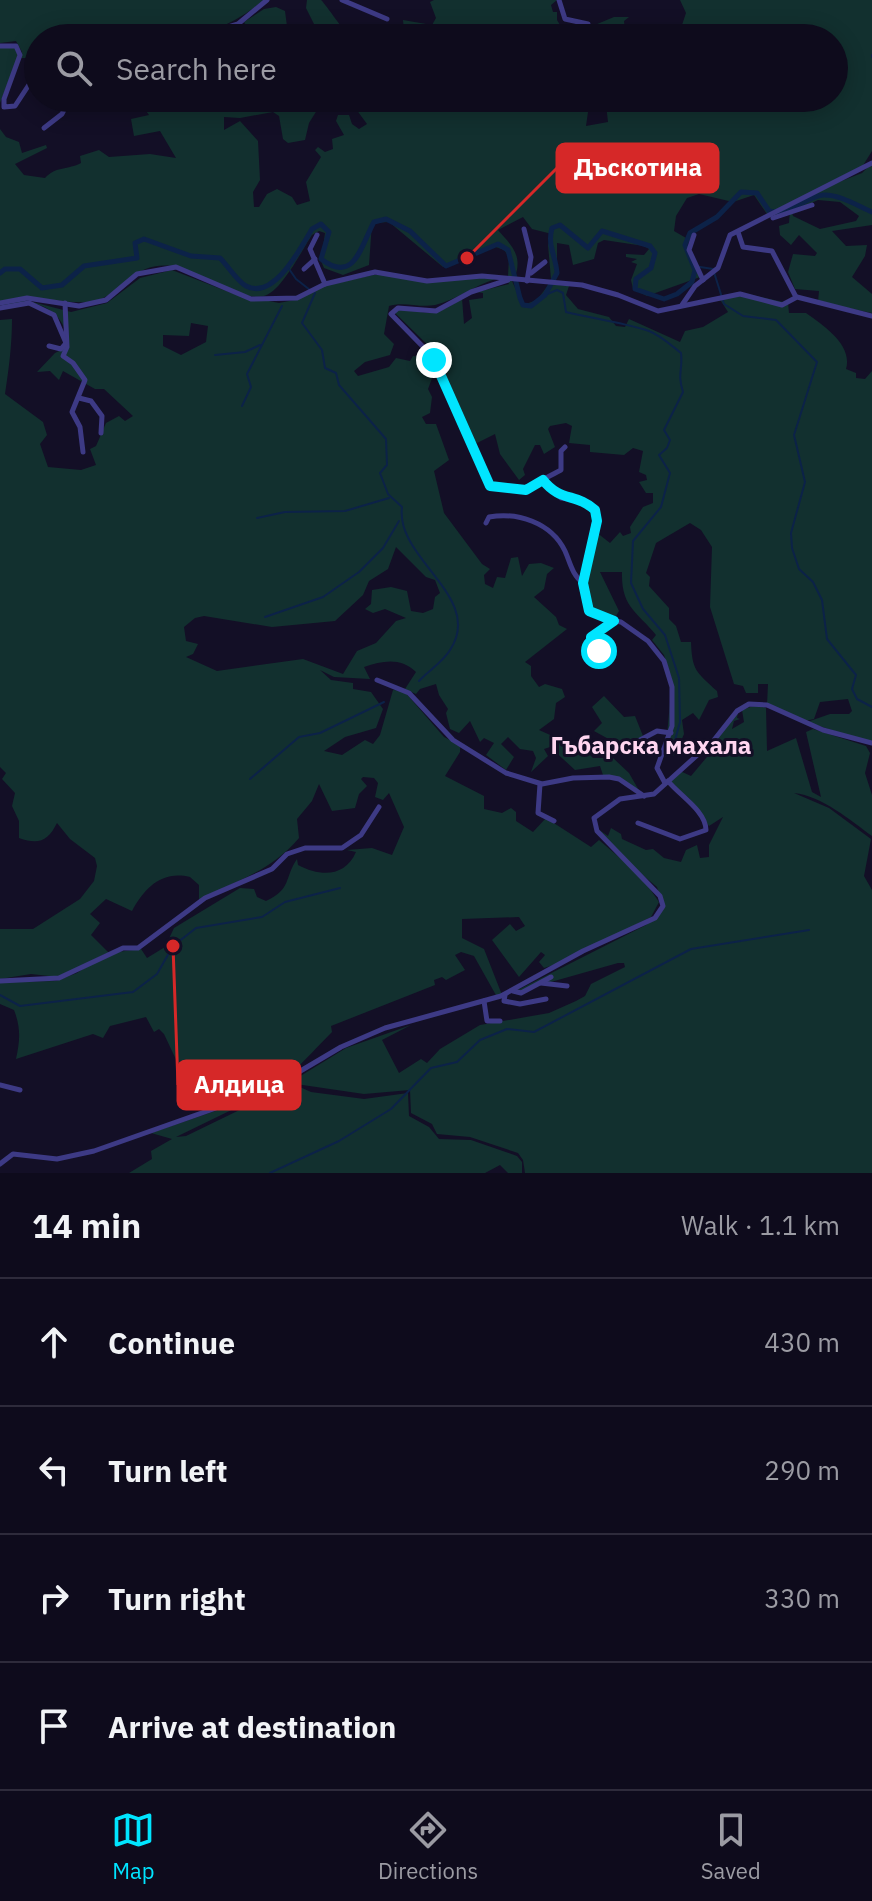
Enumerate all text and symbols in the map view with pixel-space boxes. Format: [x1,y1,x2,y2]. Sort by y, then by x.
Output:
search box [24,24,848,112]
icon: search [52,46,96,90]
text: Search here [116,49,277,88]
callout: Дъскотина [557,144,718,192]
text: Дъскотина [574,151,702,183]
route end [416,342,452,378]
route start [581,633,617,669]
district label: Гъбарска махала [551,729,751,761]
callout: Алдица [178,1061,300,1109]
text: Алдица [194,1068,284,1100]
text: 14 min [32,1203,141,1247]
text: Walk · 1.1 km [681,1208,840,1242]
icon: ahead [32,1320,76,1364]
text: Continue [108,1323,235,1362]
text: 430 m [764,1325,840,1359]
icon: left [32,1448,76,1492]
text: Turn left [108,1451,227,1490]
text: 290 m [764,1453,840,1487]
icon: right [32,1576,76,1620]
text: Turn right [108,1579,246,1618]
text: 330 m [764,1581,840,1615]
icon: arrive [32,1704,76,1748]
text: Arrive at destination [108,1707,396,1746]
tab: Map [111,1808,155,1885]
tab: Directions [378,1808,478,1885]
tab: Saved [701,1808,761,1885]

